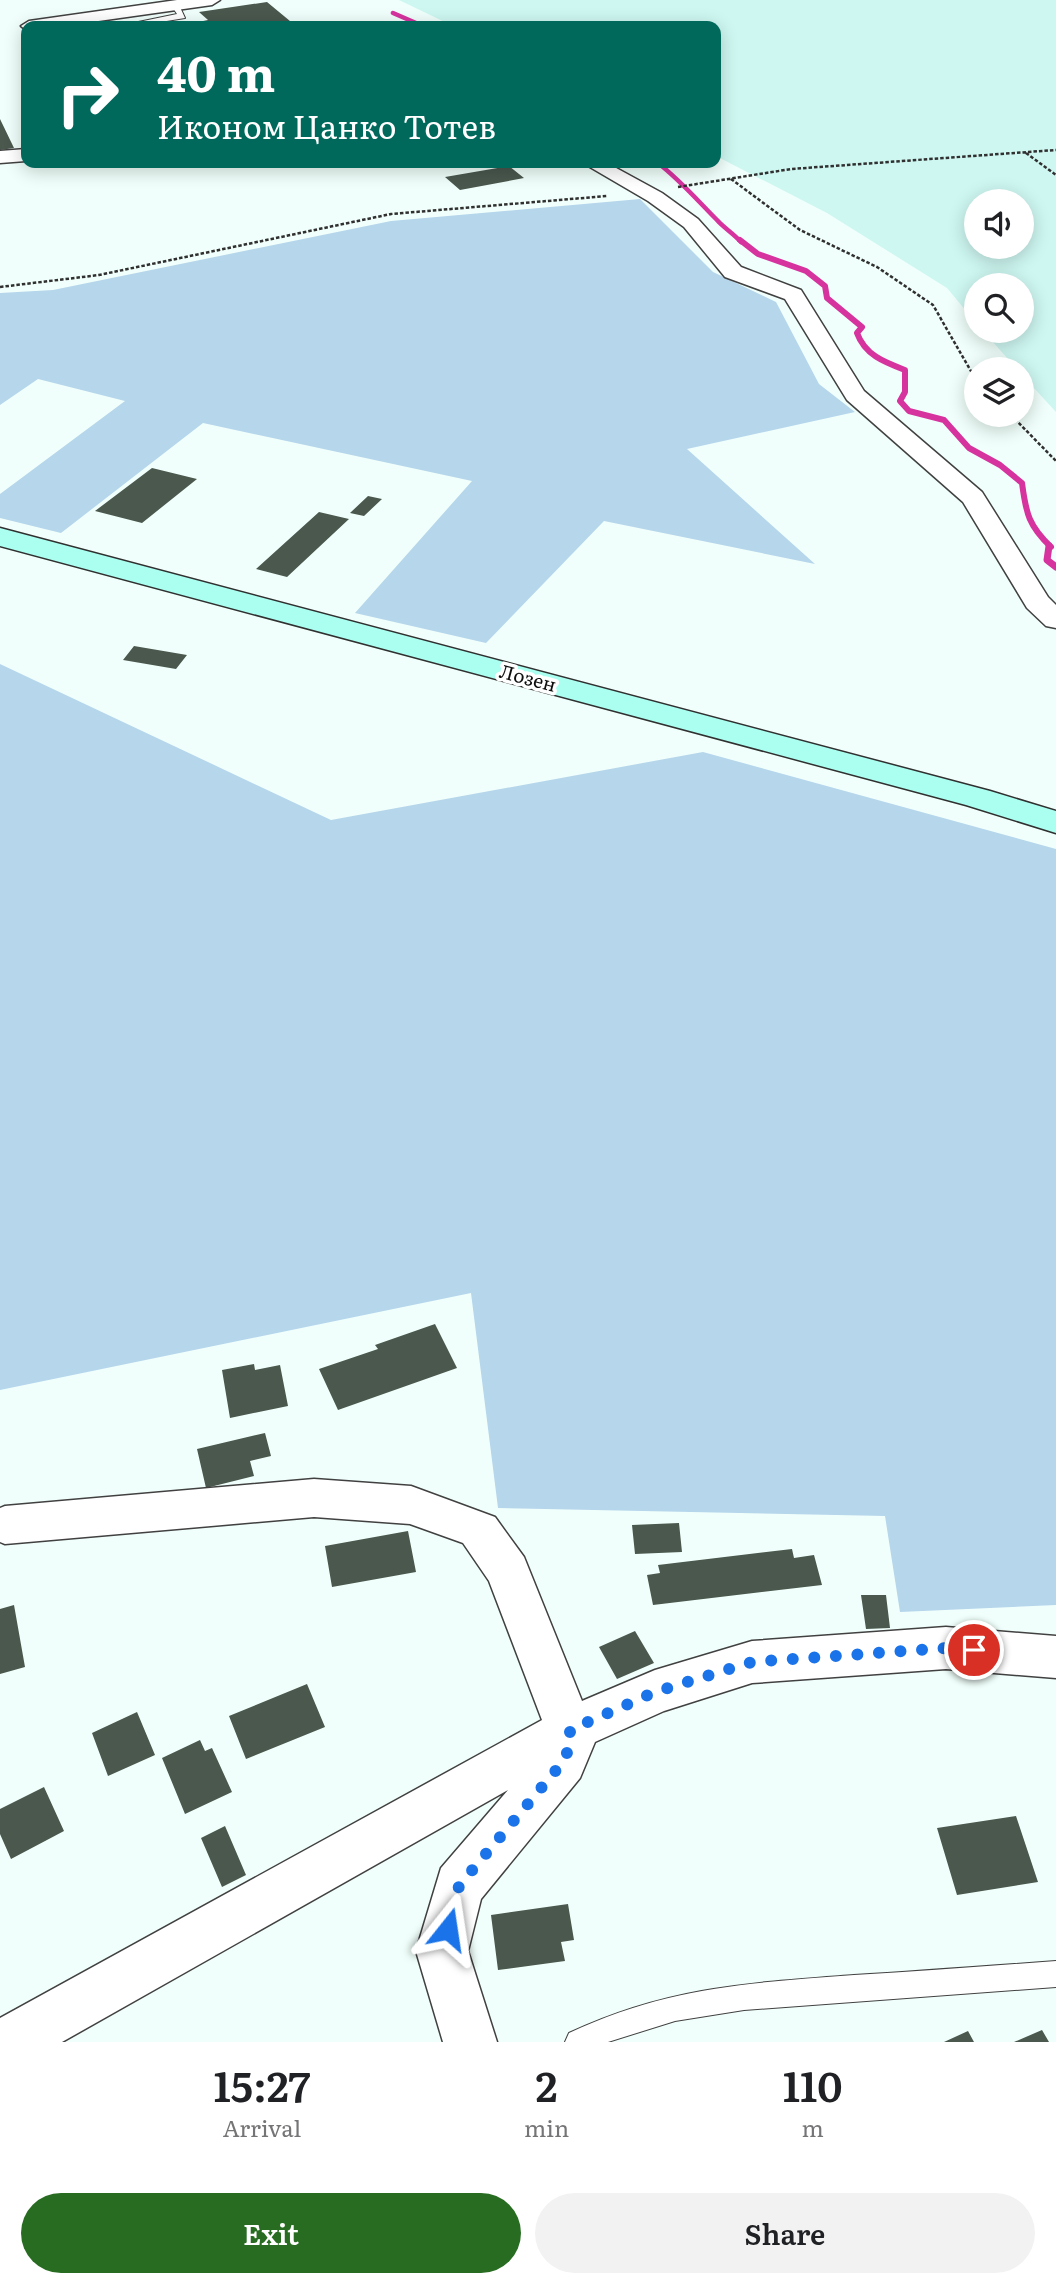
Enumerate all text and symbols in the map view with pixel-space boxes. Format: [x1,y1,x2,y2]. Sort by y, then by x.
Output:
text: 40 m [157,34,275,107]
icon: right [42,49,133,140]
text: Иконом Цанко Тотев [157,101,496,149]
map controls [964,189,1034,427]
button: sound [964,189,1034,259]
button: search [964,273,1034,343]
button: layers [964,357,1034,427]
street label: Лозен [497,656,560,698]
pin [944,1620,1004,1680]
icon: arrive [955,1631,993,1669]
position arrow [411,1892,485,1966]
text: 15:27 [214,2053,310,2115]
text: 2 [536,2053,558,2115]
text: 110 [783,2053,842,2115]
text: Arrival [223,2110,301,2144]
text: min [524,2110,569,2144]
text: m [801,2110,824,2144]
button: Exit [21,2193,521,2273]
button: Share [535,2193,1035,2273]

